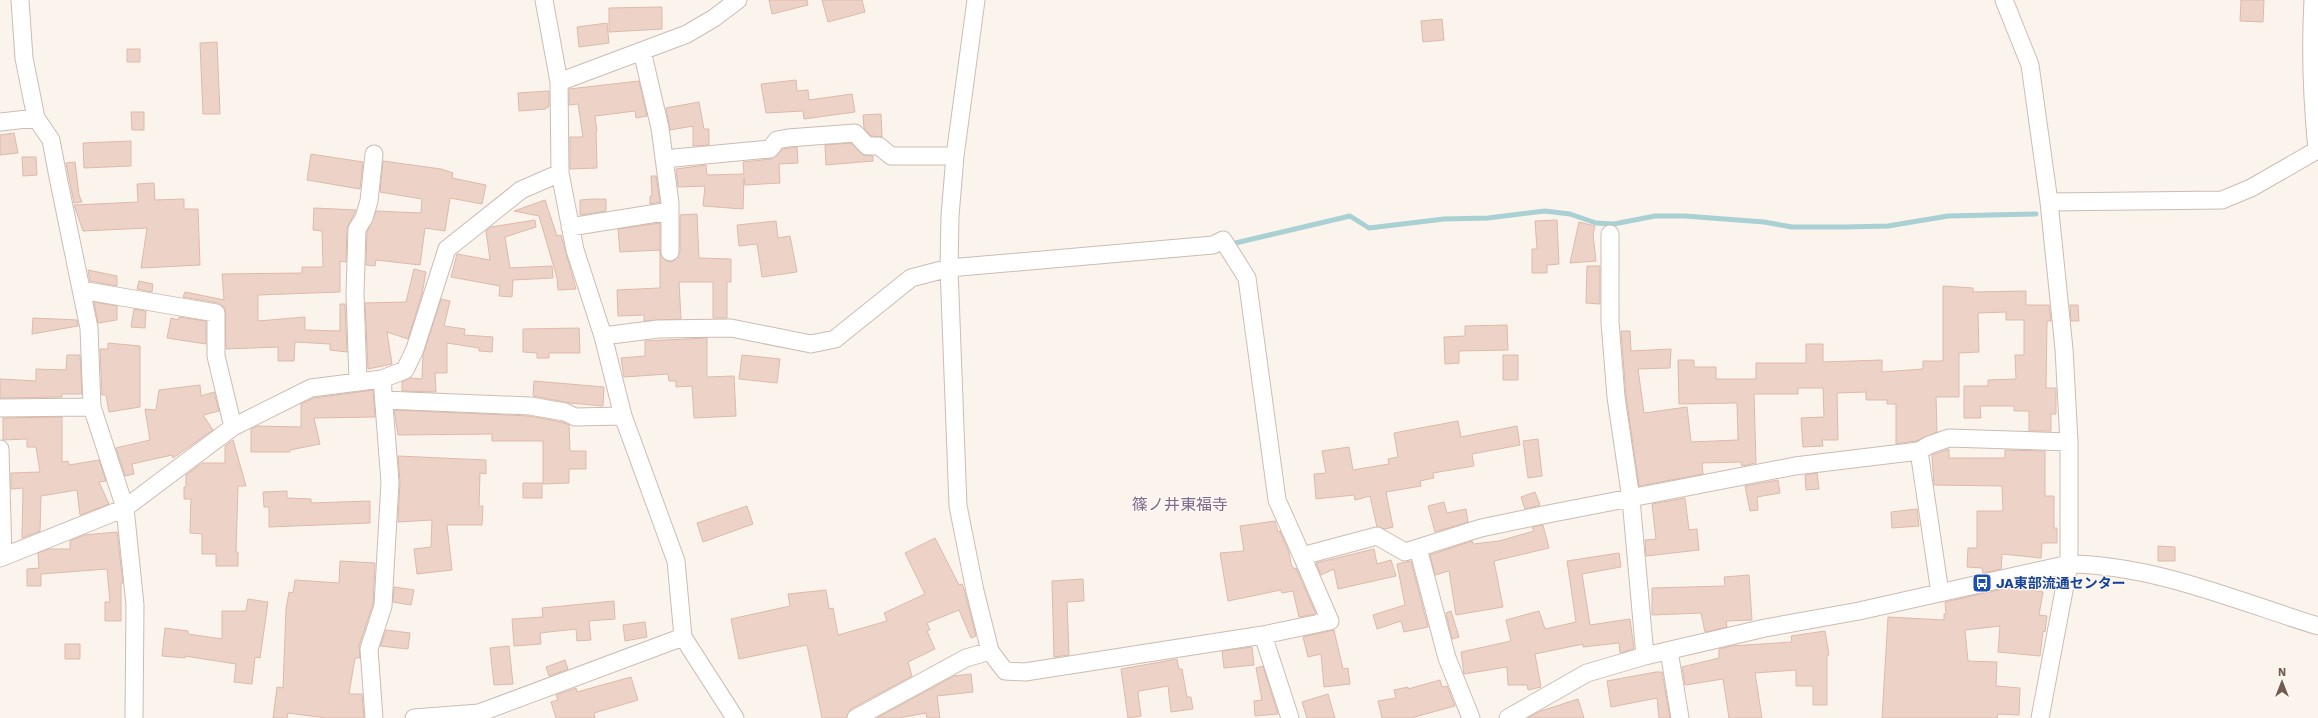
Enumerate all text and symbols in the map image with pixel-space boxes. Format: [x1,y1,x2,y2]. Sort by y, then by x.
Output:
district label: 篠ノ井東福寺 [1132,495,1228,514]
bus stop icon: JA東部流通センター [1971,572,1993,594]
place label: JA東部流通センター [1996,575,2126,591]
north arrow [2262,662,2302,702]
text: N [2278,666,2286,679]

